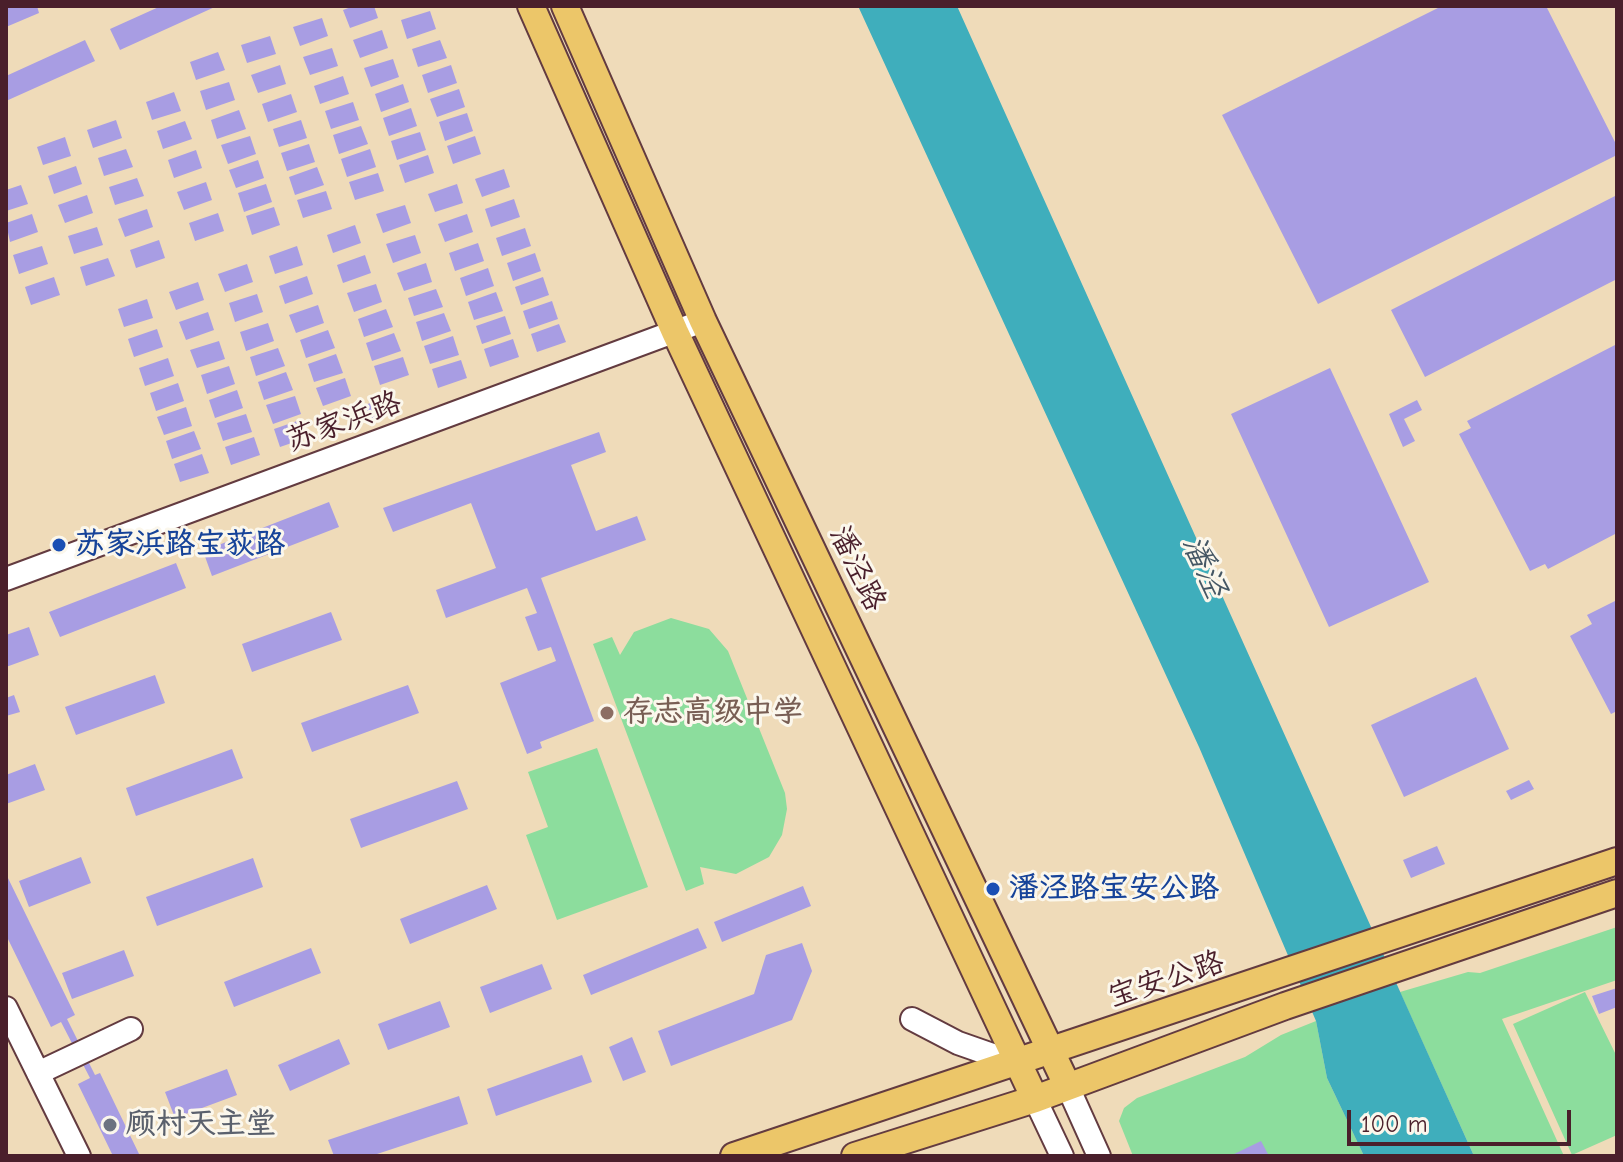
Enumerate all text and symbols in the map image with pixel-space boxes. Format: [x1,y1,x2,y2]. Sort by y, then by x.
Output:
street label: 苏家浜路 [281,385,407,459]
street label: 潘泾路 [821,521,893,617]
place label: 苏家浜路宝荻路 [75,527,285,563]
water label: 潘泾 [1173,530,1235,604]
marker: 苏家浜路宝荻路 [50,536,68,554]
place label: 存志高级中学 [623,695,803,731]
marker: 存志高级中学 [598,704,616,722]
place label: 潘泾路宝安公路 [1009,871,1219,907]
marker: 潘泾路宝安公路 [984,880,1002,898]
street label: 宝安公路 [1103,944,1229,1016]
scale bar [1351,1094,1575,1144]
place label: 顾村天主堂 [126,1107,276,1143]
text: 100 m [1361,1110,1428,1138]
marker: 顾村天主堂 [101,1116,119,1134]

